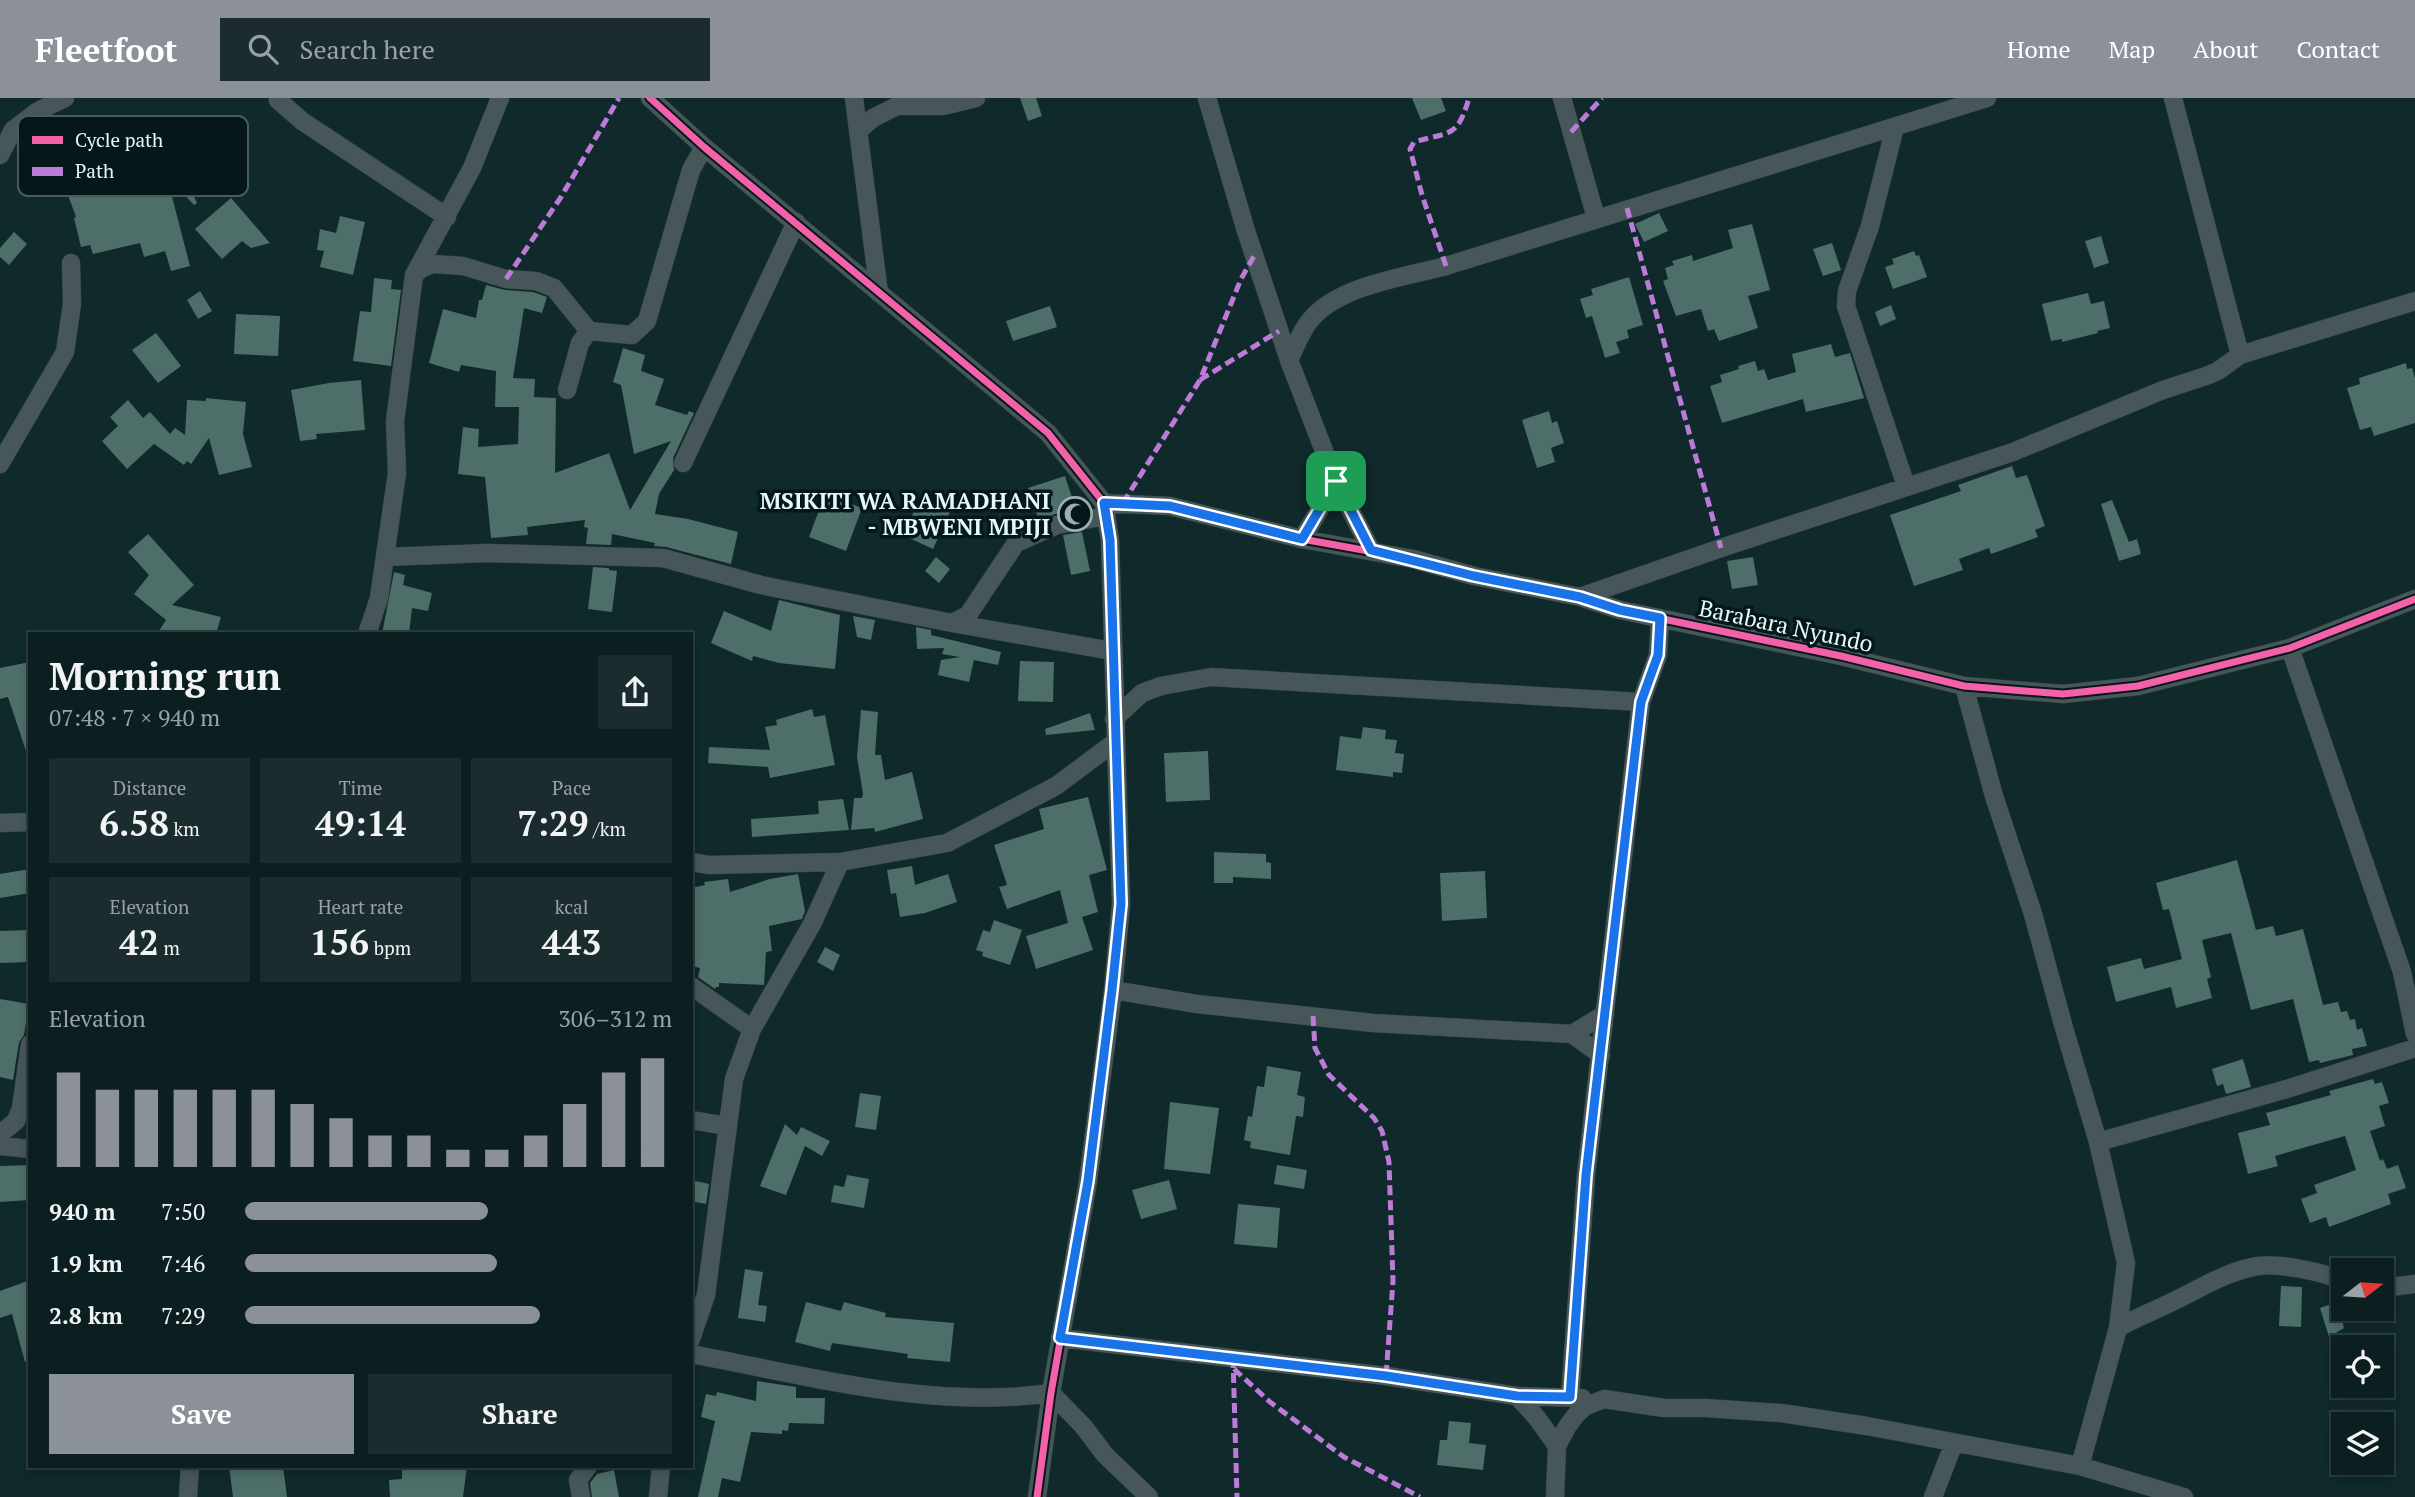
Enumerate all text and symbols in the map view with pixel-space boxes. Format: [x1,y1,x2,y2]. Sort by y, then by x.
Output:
search box [220,18,710,81]
text: Fleetfoot [35,28,178,71]
icon: search [244,30,282,68]
text: Search here [300,32,435,66]
text: Home [2007,33,2071,65]
text: Map [2109,33,2155,65]
text: About [2193,33,2259,65]
text: Contact [2297,33,2380,65]
legend [18,116,248,196]
text: Cycle path [75,127,163,152]
text: Path [75,158,114,183]
pin [1306,451,1366,511]
icon: arrive [1317,462,1355,500]
place label: MSIKITI WA RAMADHANI - MBWENI MPIJI [760,485,1050,542]
mosque icon: MSIKITI WA RAMADHANI - MBWENI MPIJI [1056,495,1094,533]
street label: Barabara Nyundo [1696,592,1876,659]
text: Morning run [49,651,281,701]
button: share [598,655,672,729]
text: 07:48 · 7 × 940 m [49,702,220,733]
text: Distance [113,775,186,800]
text: Time [339,775,382,800]
text: Pace [552,775,591,800]
text: 6.58 [99,800,169,846]
text: 49:14 [315,800,406,846]
text: 7:29 [517,800,588,846]
text: km [169,816,200,841]
text: /km [588,816,626,841]
text: Elevation [110,894,189,919]
text: Heart rate [318,894,403,919]
text: kcal [555,894,588,919]
text: 42 [119,919,159,965]
text: 156 [310,919,369,965]
text: 443 [542,919,601,965]
text: m [159,935,180,960]
text: bpm [369,935,411,960]
text: Elevation [49,1003,146,1034]
text: 306–312 m [559,1003,672,1034]
text: 940 m [49,1196,115,1227]
text: 7:50 [161,1196,205,1227]
text: 1.9 km [49,1248,123,1279]
text: 7:46 [161,1248,205,1279]
north arrow [2331,1258,2394,1321]
map controls [2331,1258,2394,1475]
text: 2.8 km [49,1300,123,1331]
text: 7:29 [161,1300,205,1331]
button: locate [2331,1335,2394,1398]
button: Save [49,1374,354,1454]
button: Share [368,1374,672,1454]
button: layers [2331,1412,2394,1475]

